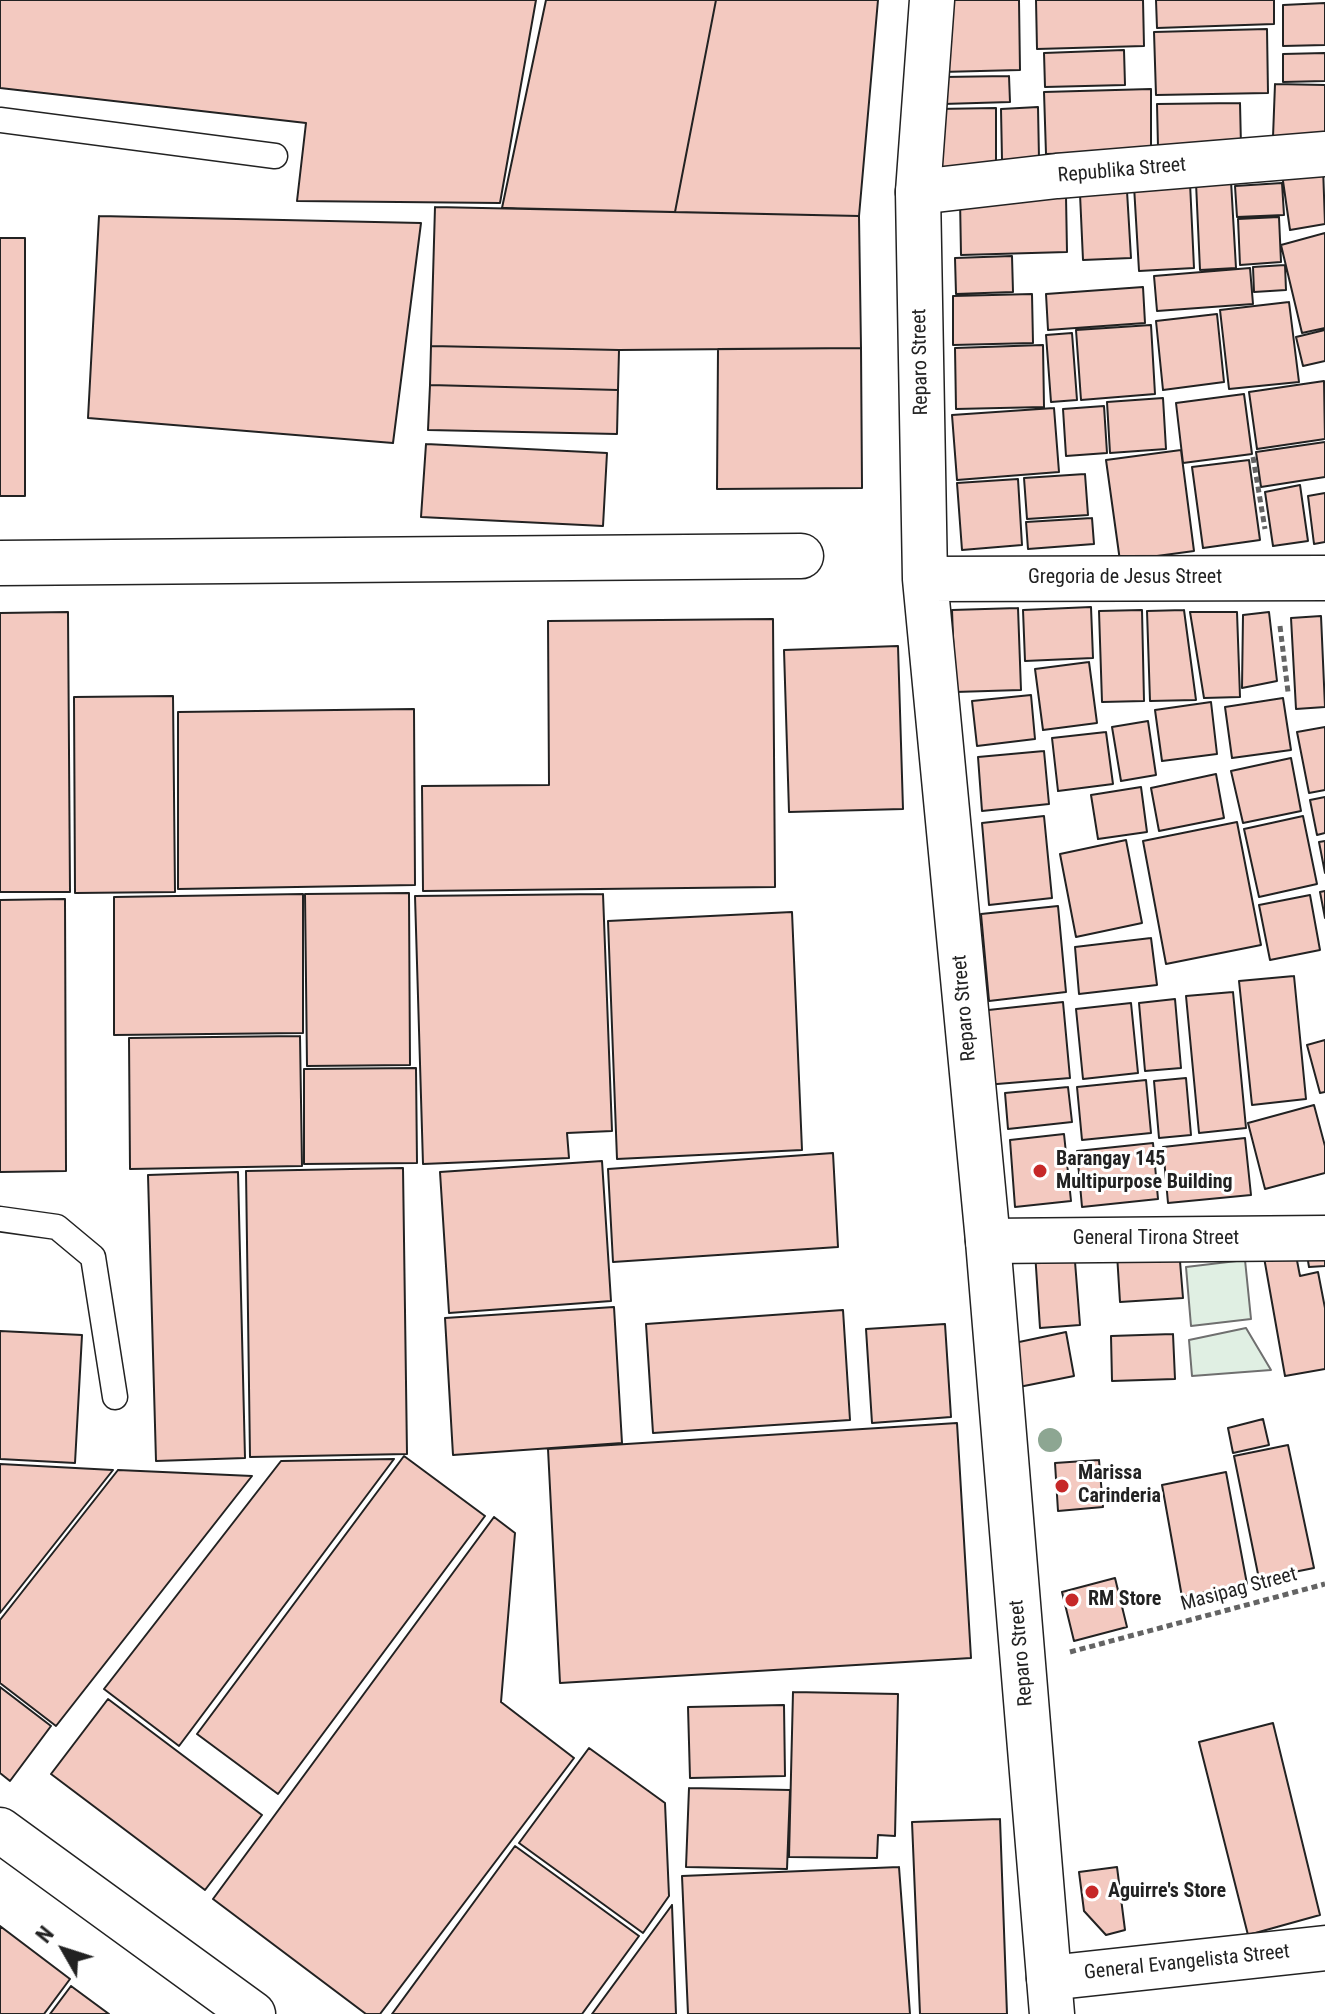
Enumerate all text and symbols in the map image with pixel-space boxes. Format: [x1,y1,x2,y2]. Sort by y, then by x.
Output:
street label: Republika Street [1057,153,1187,189]
street label: Reparo Street [908,308,934,416]
street label: Gregoria de Jesus Street [1028,566,1222,590]
street label: Reparo Street [948,954,982,1062]
place label: Barangay 145 Multipurpose Building [1056,1148,1233,1195]
marker: Barangay 145 Multipurpose Building [1031,1162,1049,1180]
street label: General Tirona Street [1073,1227,1239,1251]
place label: Marissa Carinderia [1078,1462,1161,1509]
marker: Marissa Carinderia [1053,1477,1071,1495]
street label: Masipag Street [1178,1563,1300,1617]
place label: RM Store [1088,1588,1161,1612]
marker: RM Store [1063,1591,1081,1609]
street label: Reparo Street [1005,1599,1039,1707]
place label: Aguirre's Store [1108,1880,1226,1904]
marker: Aguirre's Store [1083,1883,1101,1901]
north arrow [24,1910,104,1990]
text: N [31,1921,59,1948]
street label: General Evangelista Street [1083,1940,1291,1986]

